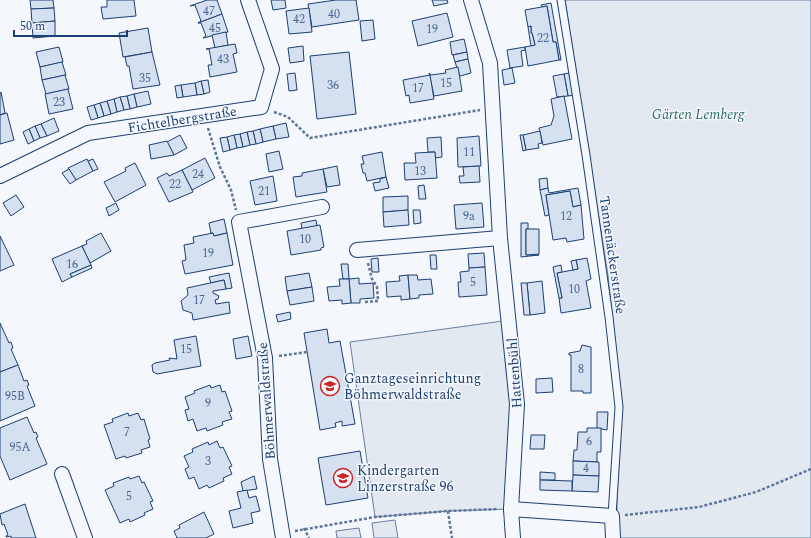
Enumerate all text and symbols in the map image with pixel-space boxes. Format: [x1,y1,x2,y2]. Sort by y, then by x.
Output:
house number: 47 [203,2,215,21]
house number: 40 [328,5,340,24]
house number: 42 [293,10,305,29]
scale bar [14,12,127,38]
text: 50 m [20,17,45,36]
house number: 45 [209,19,221,38]
house number: 19 [426,20,438,39]
house number: 22 [537,29,549,48]
house number: 43 [217,50,229,69]
house number: 35 [139,69,151,88]
house number: 15 [440,74,452,93]
house number: 36 [327,76,339,95]
house number: 17 [412,79,424,98]
house number: 23 [53,93,65,112]
street label: Fichtelbergstraße [126,100,238,138]
park label: Gärten Lemberg [652,104,745,125]
house number: 11 [463,143,475,162]
house number: 13 [414,162,426,181]
house number: 24 [192,165,204,184]
house number: 22 [169,175,181,194]
house number: 21 [258,182,270,201]
street label: Tannenäckerstraße [594,195,631,316]
house number: 9a [463,207,475,226]
house number: 12 [560,207,572,226]
house number: 10 [299,230,311,249]
house number: 19 [202,244,214,263]
house number: 16 [66,255,78,274]
house number: 5 [470,273,476,292]
house number: 10 [568,280,580,299]
house number: 17 [193,291,205,310]
street label: Hattenbühl [502,337,527,409]
house number: 15 [180,340,192,359]
street label: Böhmerwaldstraße [252,341,281,460]
house number: 8 [578,360,584,379]
place label: Ganztageseinrichtung Böhmerwaldstraße [344,368,481,405]
school or university icon: Ganztageseinrichtung Böhmerwaldstraße [319,375,341,397]
house number: 95B [5,387,25,406]
house number: 9 [205,394,211,413]
house number: 7 [124,423,130,442]
house number: 6 [586,432,592,451]
house number: 95A [9,438,31,457]
house number: 3 [205,452,211,471]
house number: 4 [583,459,589,478]
place label: Kindergarten Linzerstraße 96 [357,460,454,497]
school or university icon: Kindergarten Linzerstraße 96 [332,467,354,489]
house number: 5 [126,487,132,506]

